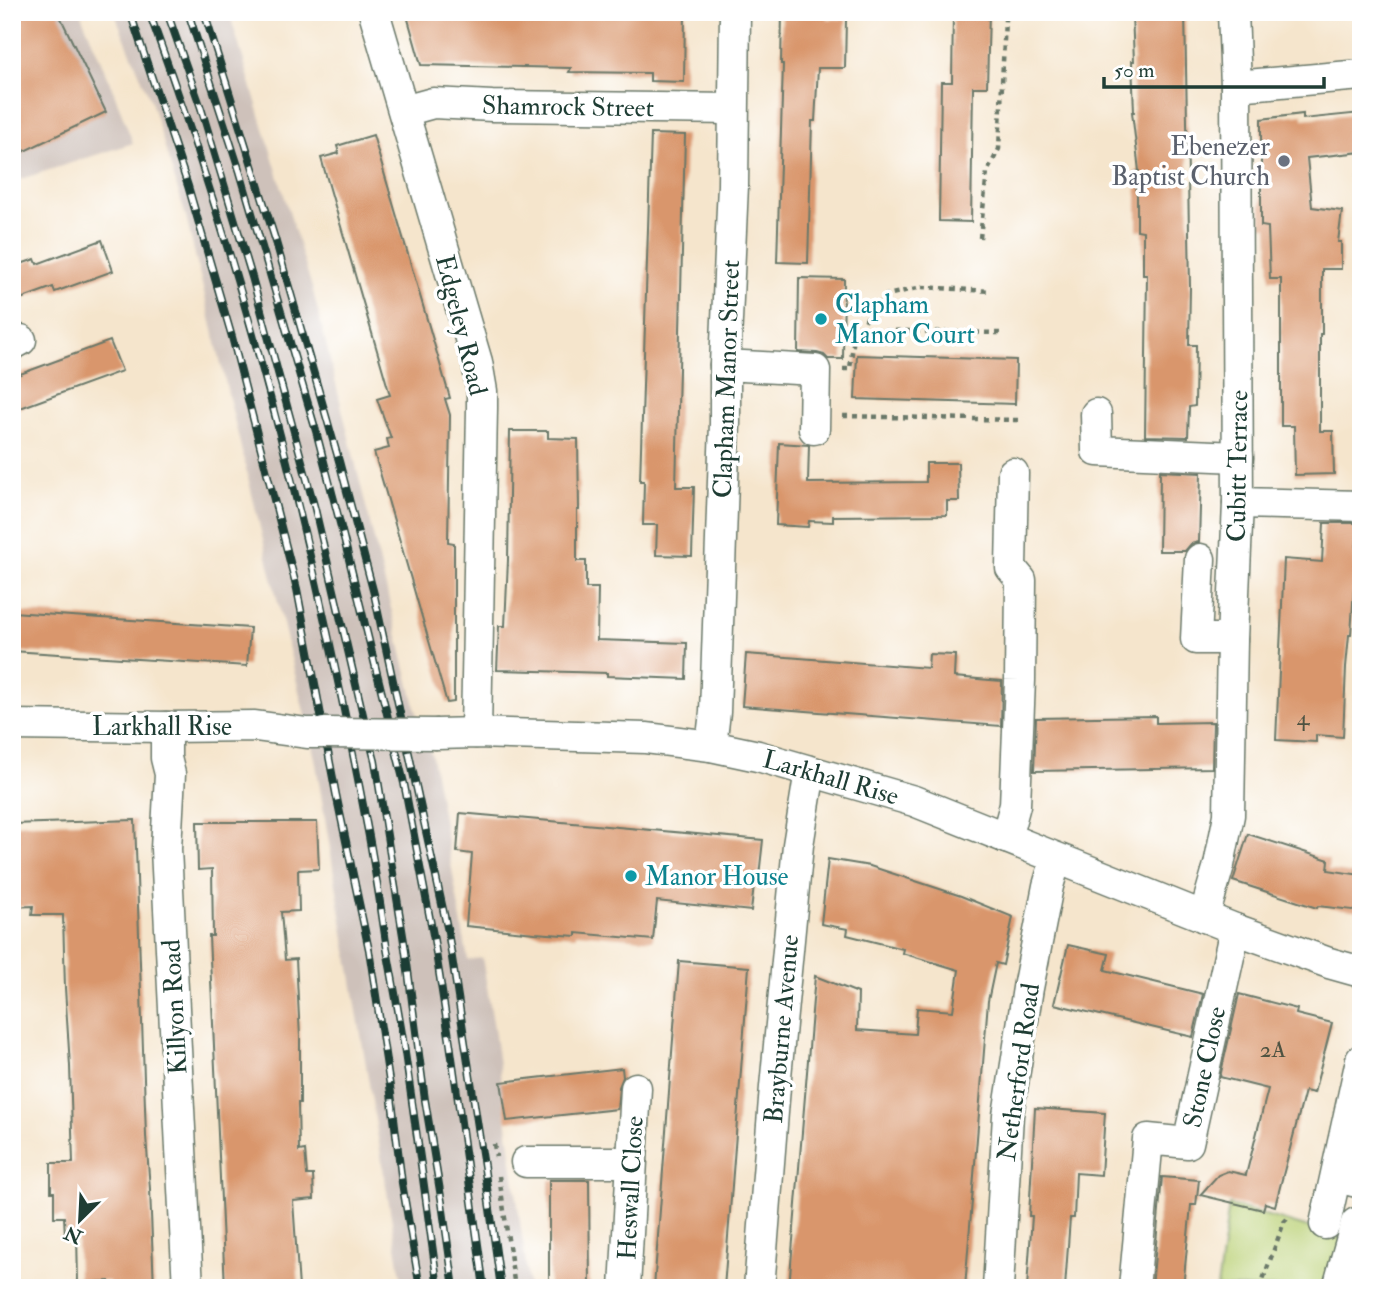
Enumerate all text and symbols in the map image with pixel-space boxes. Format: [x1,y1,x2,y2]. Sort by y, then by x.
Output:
scale bar [1104,46,1324,90]
text: 50 m [1114,57,1155,84]
street label: Shamrock Street [482,90,654,124]
place label: Ebenezer Baptist Church [1111,131,1270,194]
marker: Ebenezer Baptist Church [1276,153,1292,169]
street label: Edgeley Road [428,252,494,399]
street label: Clapham Manor Street [707,259,748,499]
place label: Clapham Manor Court [835,289,975,351]
marker: Clapham Manor Court [813,311,829,327]
street label: Cubitt Terrace [1221,390,1255,542]
house number: 4 [1297,703,1311,732]
street label: Larkhall Rise [92,711,232,743]
street label: Larkhall Rise [759,743,902,813]
place label: Manor House [645,861,789,893]
marker: Manor House [623,868,639,884]
street label: Brayburne Avenue [758,933,806,1125]
street label: Killyon Road [155,938,195,1075]
street label: Netherford Road [991,981,1047,1163]
street label: Stone Close [1177,1004,1233,1131]
house number: 2A [1260,1035,1287,1064]
street label: Heswall Close [611,1115,651,1261]
north arrow [46,1184,116,1254]
text: N [60,1220,87,1249]

